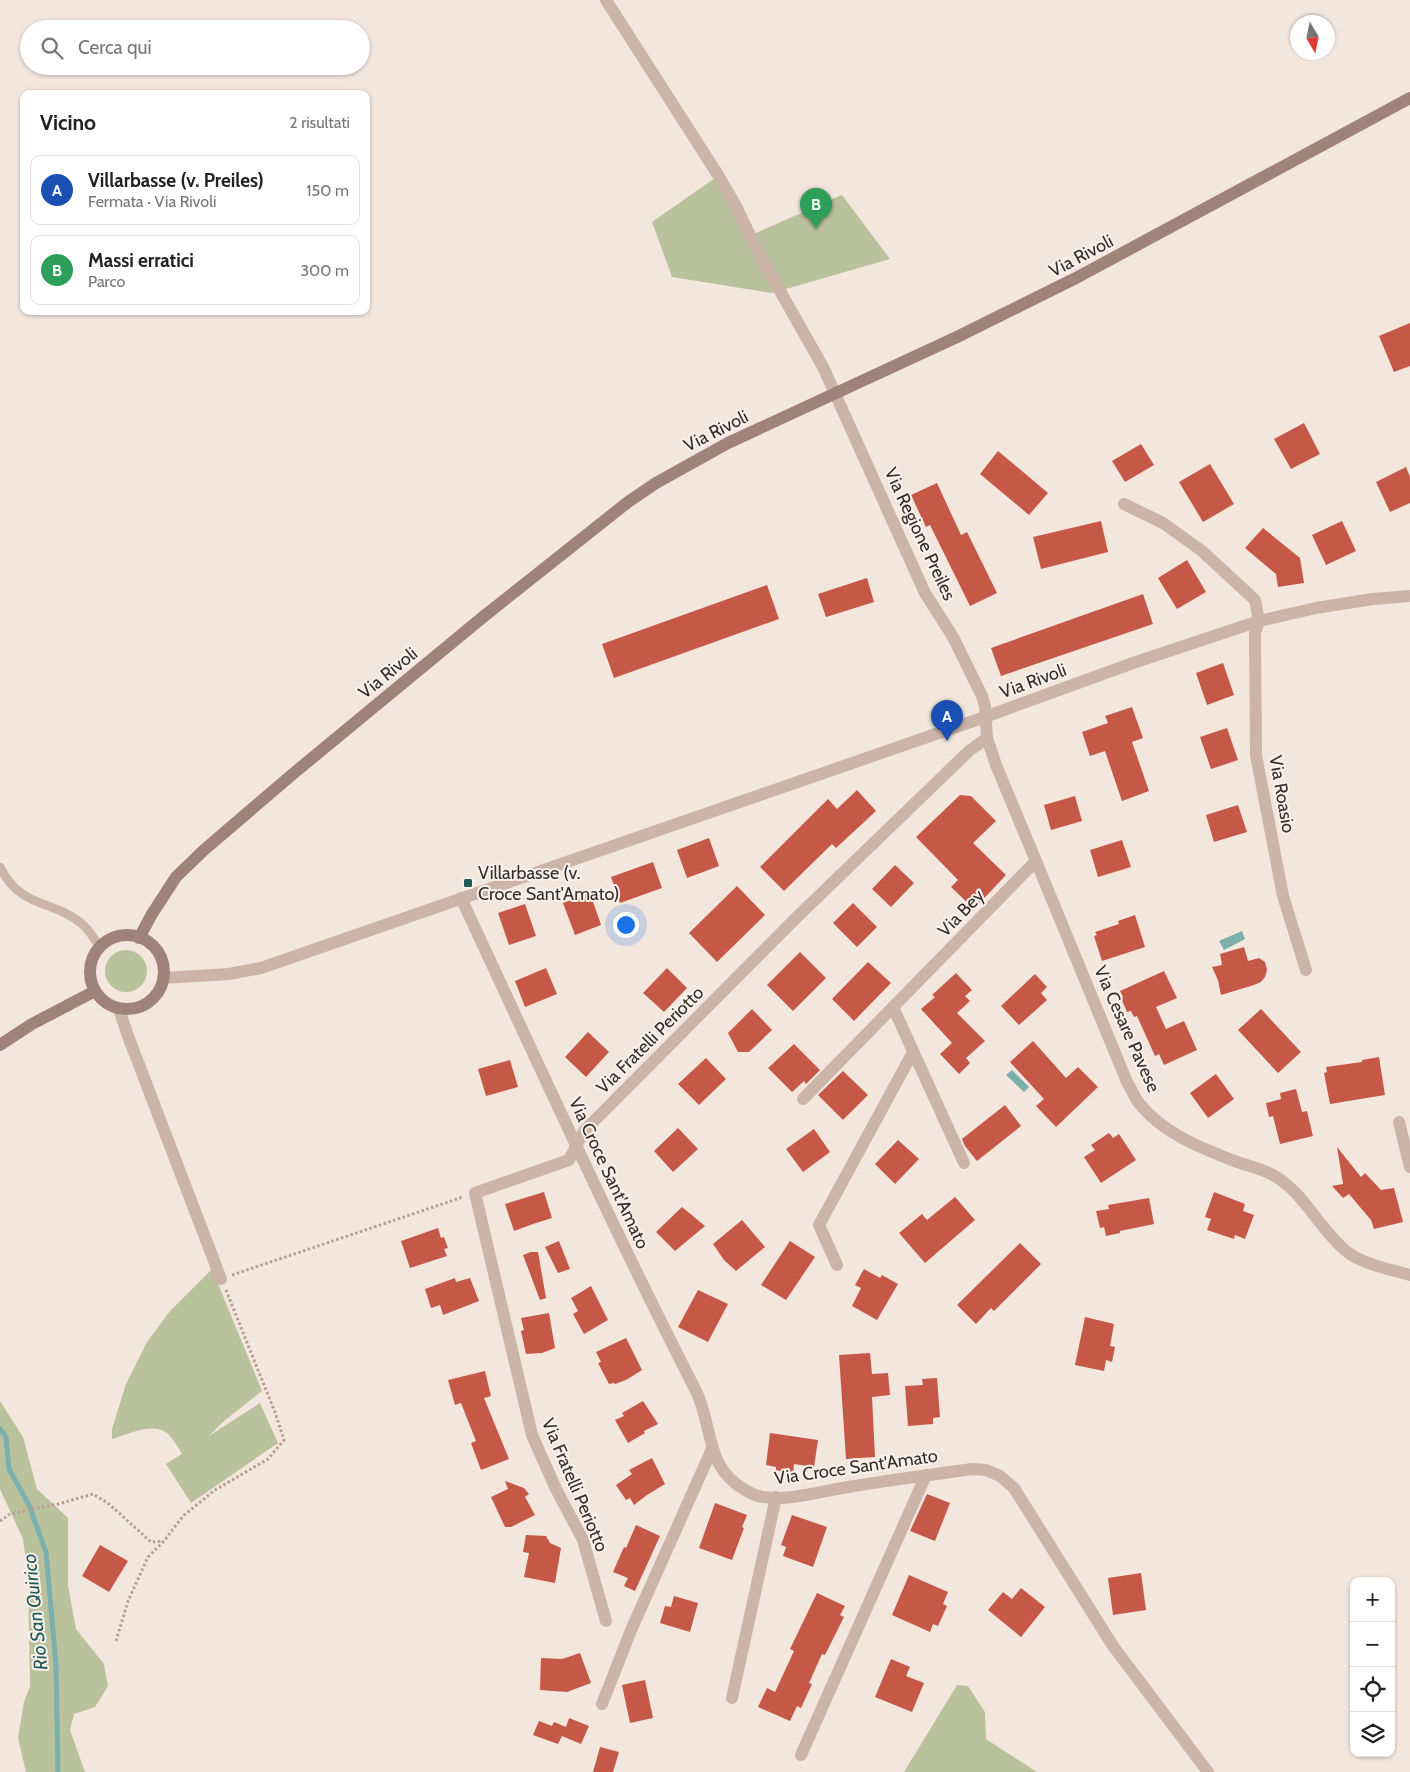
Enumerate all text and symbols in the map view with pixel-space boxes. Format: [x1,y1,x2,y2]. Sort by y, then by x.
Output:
north arrow [1290,15,1335,60]
search box [20,20,370,75]
icon: search [38,34,66,62]
text: Cerca qui [78,36,152,59]
text: Vicino [40,110,96,135]
text: 2 risultati [289,113,350,132]
text: Villarbasse (v. Preiles) [88,169,264,192]
text: A [52,181,62,200]
text: 150 m [306,181,349,200]
pin: B [800,188,832,229]
text: Fermata · Via Rivoli [88,192,216,211]
street label: Via Rivoli [1045,230,1117,282]
text: Massi erratici [88,249,194,272]
text: B [52,261,62,280]
text: 300 m [300,261,349,280]
text: Parco [88,272,125,291]
street label: Via Rivoli [680,405,752,457]
street label: Via Regione Preiles [880,464,960,604]
street label: Via Rivoli [354,643,422,703]
street label: Via Rivoli [997,659,1069,703]
pin: A [931,700,963,741]
street label: Via Roasio [1264,753,1300,835]
place label: Villarbasse (v. Croce Sant'Amato) [478,862,619,905]
marker: Villarbasse (v. Croce Sant'Amato) [462,877,474,889]
street label: Via Bey [933,885,989,941]
your location [613,912,639,938]
street label: Via Cesare Pavese [1089,962,1165,1096]
street label: Via Fratelli Periotto [592,982,708,1098]
street label: Via Croce Sant'Amato [564,1094,654,1252]
street label: Via Fratelli Periotto [537,1415,613,1555]
street label: Via Croce Sant'Amato [773,1445,939,1489]
water label: Rio San Quirico [17,1553,53,1671]
map controls [1350,1577,1395,1757]
button: + [1350,1577,1395,1622]
button: − [1350,1622,1395,1667]
button: locate [1350,1667,1395,1712]
button: layers [1350,1712,1395,1757]

